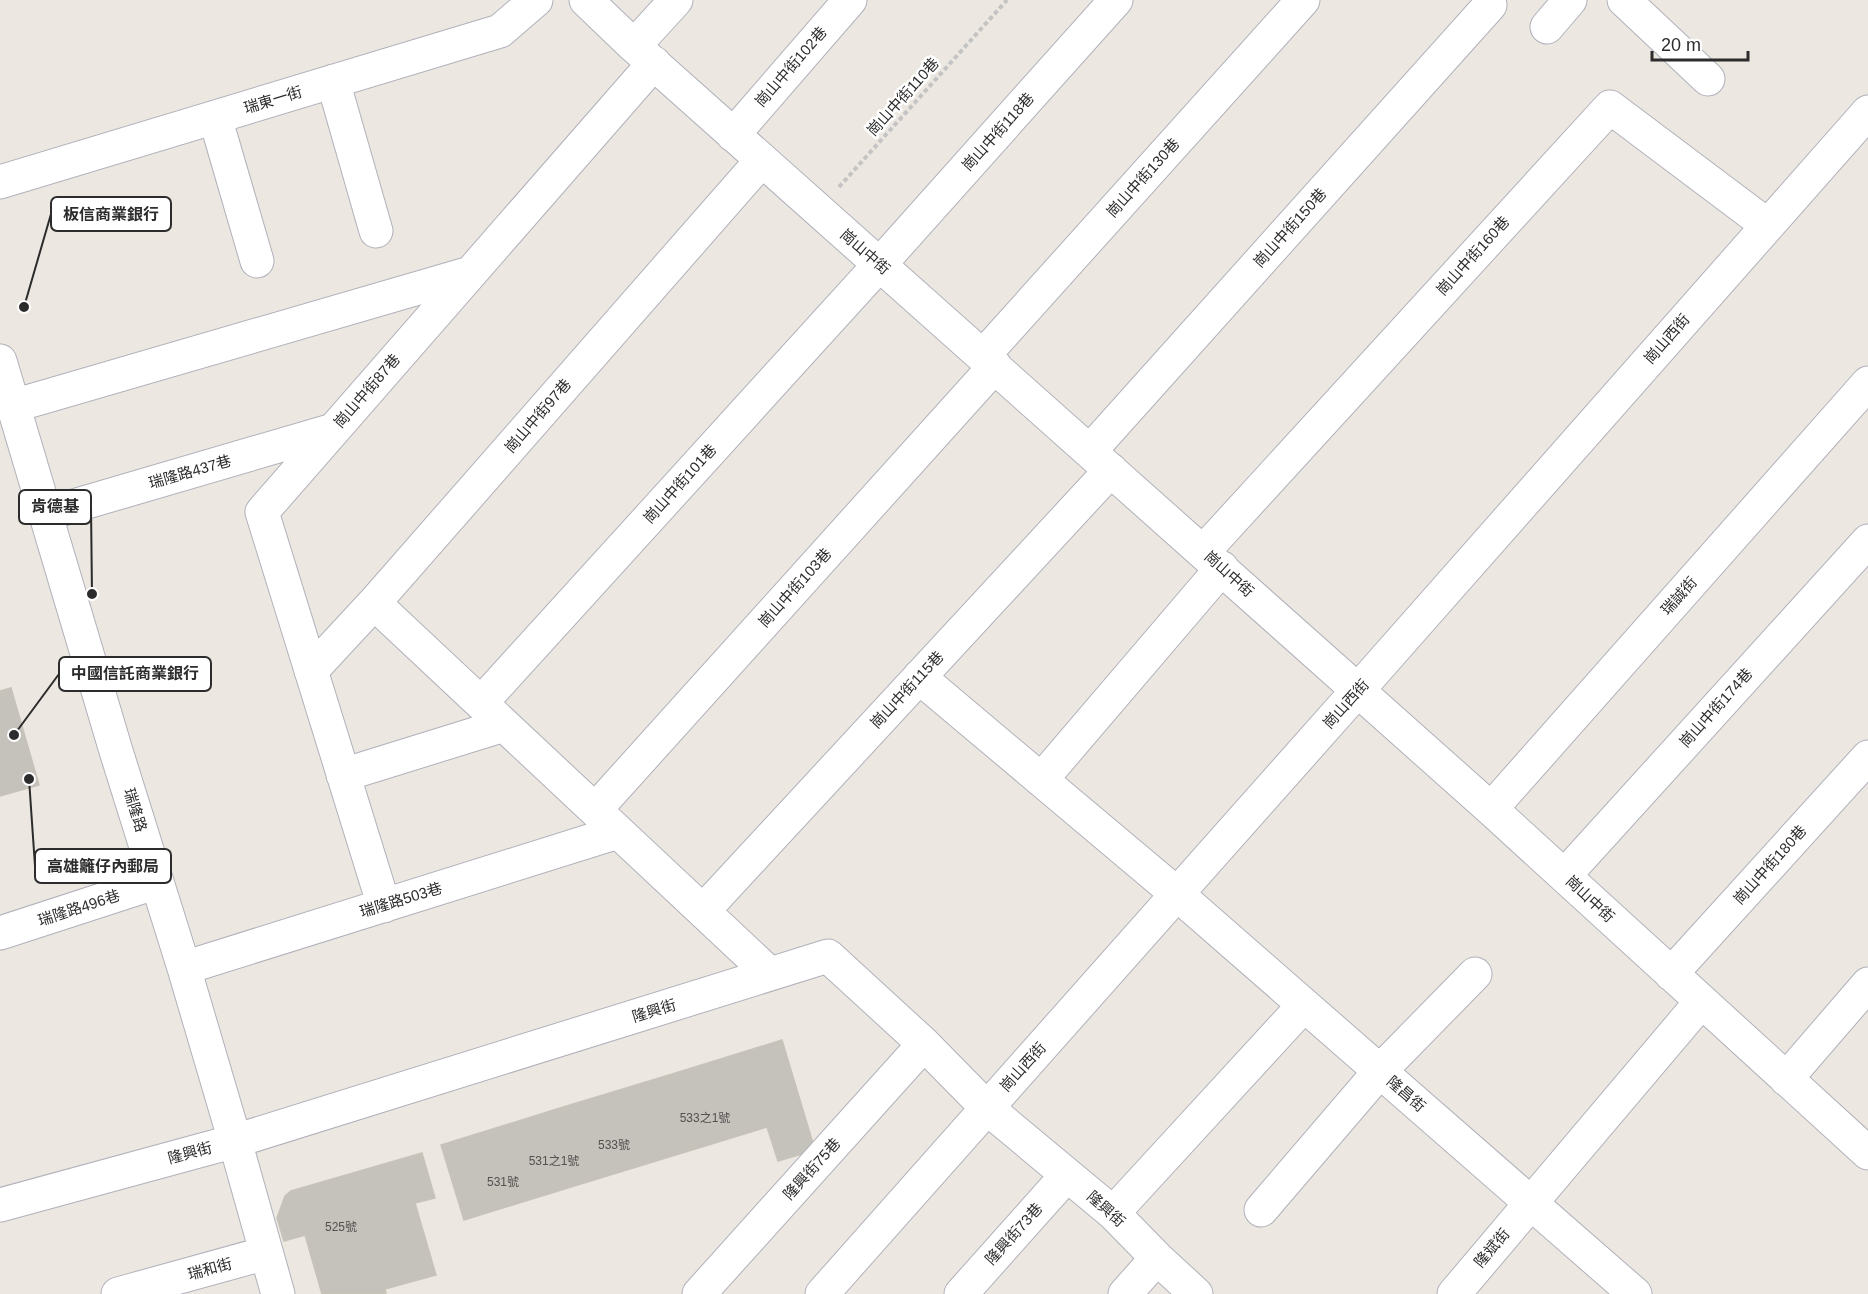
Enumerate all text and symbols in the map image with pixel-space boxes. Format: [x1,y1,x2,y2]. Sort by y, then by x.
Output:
street label: 崗山中街102巷 [751,23,830,110]
scale bar [1652,24,1748,62]
text: 20 m [1661,35,1701,55]
street label: 崗山中街110巷 [863,54,942,139]
street label: 瑞東一街 [242,83,304,116]
street label: 崗山中街118巷 [958,89,1037,174]
street label: 崗山中街130巷 [1103,135,1182,221]
street label: 崗山中街150巷 [1250,185,1329,271]
callout: 板信商業銀行 [51,197,171,231]
text: 板信商業銀行 [63,206,159,223]
street label: 崗山中街160巷 [1433,213,1512,299]
street label: 崗山中街 [837,226,894,278]
street label: 崗山西街 [1641,310,1693,367]
street label: 崗山中街87巷 [330,350,403,431]
street label: 崗山中街97巷 [501,375,574,456]
street label: 崗山中街101巷 [640,441,719,527]
street label: 瑞隆路437巷 [147,452,233,491]
callout: 肯德基 [19,490,91,524]
text: 肯德基 [31,497,80,515]
street label: 崗山中街103巷 [755,545,834,631]
street label: 崗山中街 [1201,547,1257,600]
street label: 瑞誠街 [1657,573,1700,618]
street label: 崗山中街115巷 [867,648,947,732]
callout: 中國信託商業銀行 [59,657,211,691]
text: 中國信託商業銀行 [71,665,199,682]
street label: 崗山中街174巷 [1676,665,1755,751]
street label: 崗山西街 [1319,676,1372,732]
street label: 瑞隆路 [121,786,150,834]
street label: 崗山中街180巷 [1730,822,1809,908]
callout: 高雄籬仔內郵局 [35,849,171,883]
text: 高雄籬仔內郵局 [47,857,159,875]
street label: 崗山中街 [1563,872,1618,925]
street label: 瑞隆路503巷 [358,879,444,920]
street label: 瑞隆路496巷 [36,886,122,929]
street label: 隆興街 [630,996,678,1025]
street label: 崗山西街 [996,1039,1049,1095]
street label: 隆昌街 [1384,1072,1429,1115]
house number: 533之1號 [680,1111,730,1125]
street label: 隆興街75巷 [780,1134,844,1203]
street label: 隆興街 [166,1138,214,1167]
house number: 533號 [598,1138,630,1152]
house number: 531之1號 [529,1154,579,1168]
house number: 531號 [487,1175,519,1189]
street label: 隆興街 [1084,1187,1129,1230]
street label: 隆興街73巷 [982,1199,1046,1268]
house number: 525號 [325,1220,357,1234]
street label: 隆斌街 [1471,1225,1513,1270]
street label: 瑞和街 [186,1254,234,1283]

